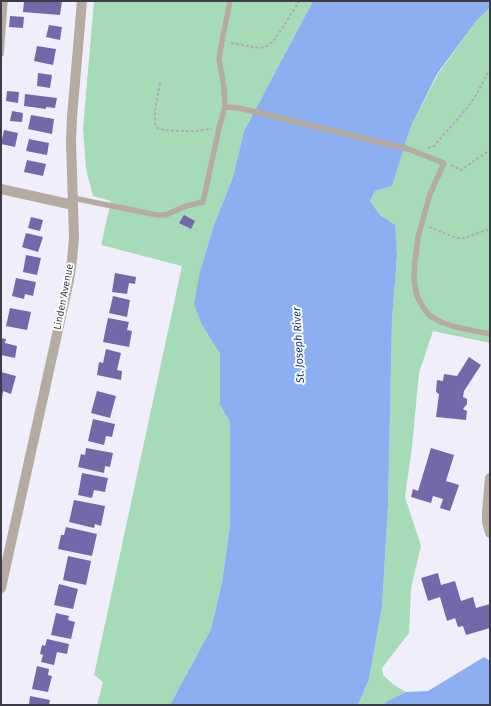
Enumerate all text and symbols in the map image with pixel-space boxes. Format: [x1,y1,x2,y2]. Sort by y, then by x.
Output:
street label: Linden Avenue [52,263,76,331]
water label: St. Joseph River [290,307,308,383]

